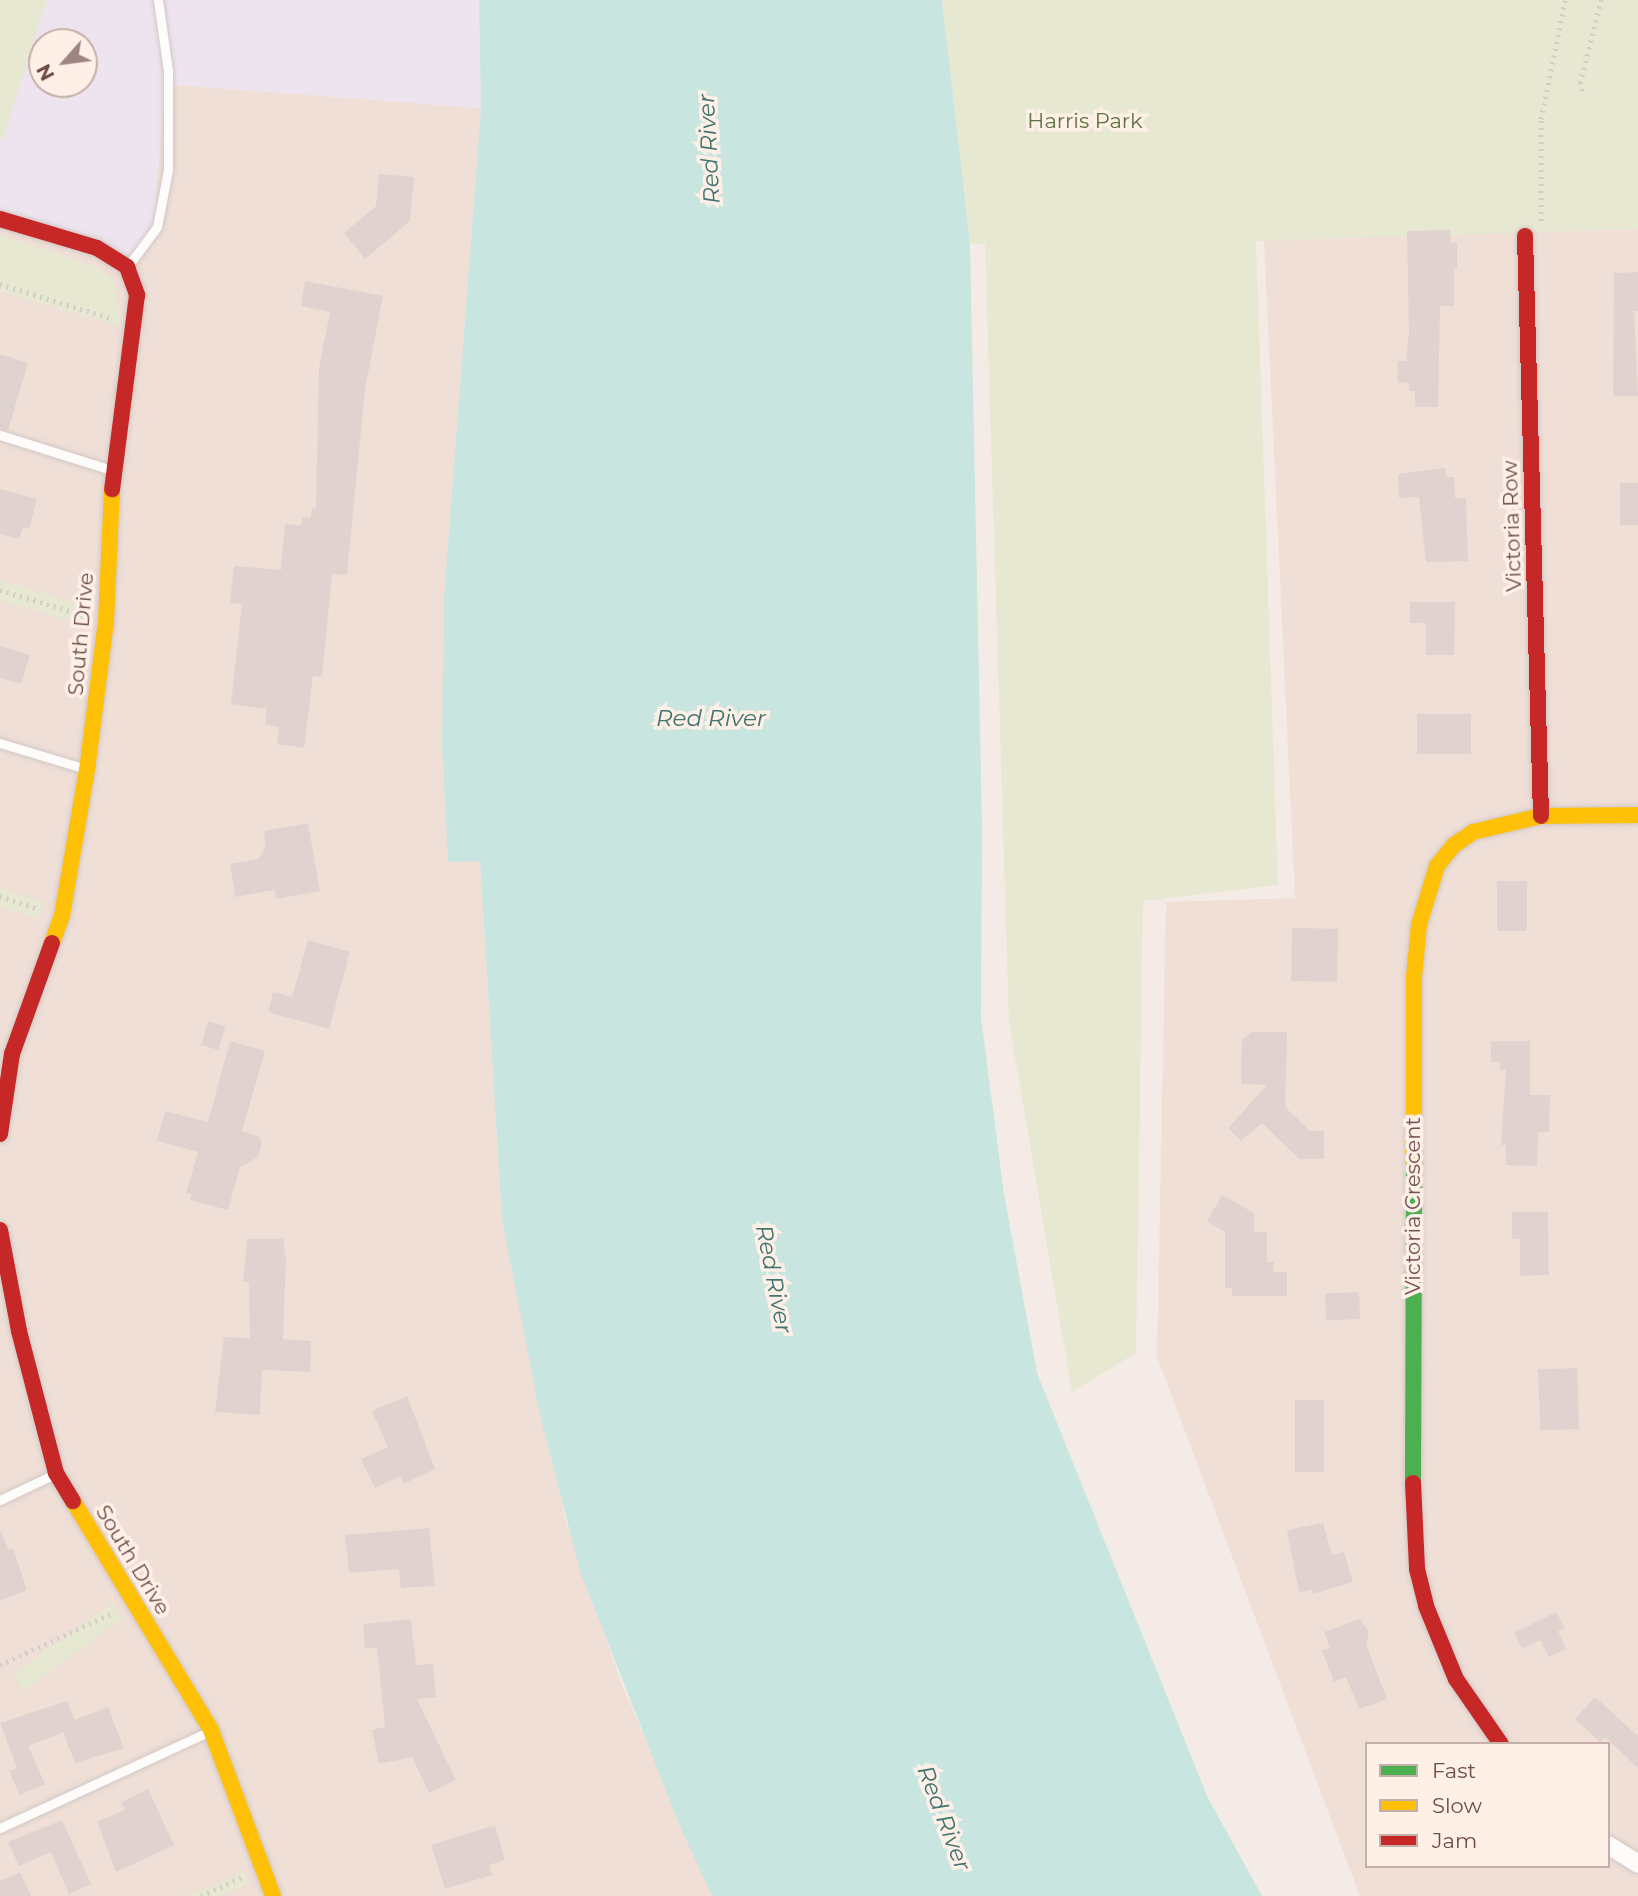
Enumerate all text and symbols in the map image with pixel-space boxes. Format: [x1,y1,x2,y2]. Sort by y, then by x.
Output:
north arrow [28,28,98,98]
text: N [32,60,60,84]
water label: Red River [692,93,726,205]
park label: Harris Park [1027,108,1143,134]
street label: Victoria Row [1497,460,1527,592]
street label: South Drive [63,571,99,697]
water label: Red River [656,704,766,732]
street label: Victoria Crescent [1400,1117,1426,1295]
water label: Red River [750,1222,798,1336]
street label: South Drive [90,1501,176,1619]
legend [1365,1742,1610,1868]
text: Fast [1432,1758,1476,1783]
water label: Red River [911,1762,977,1874]
text: Slow [1432,1793,1482,1818]
text: Jam [1432,1828,1477,1853]

